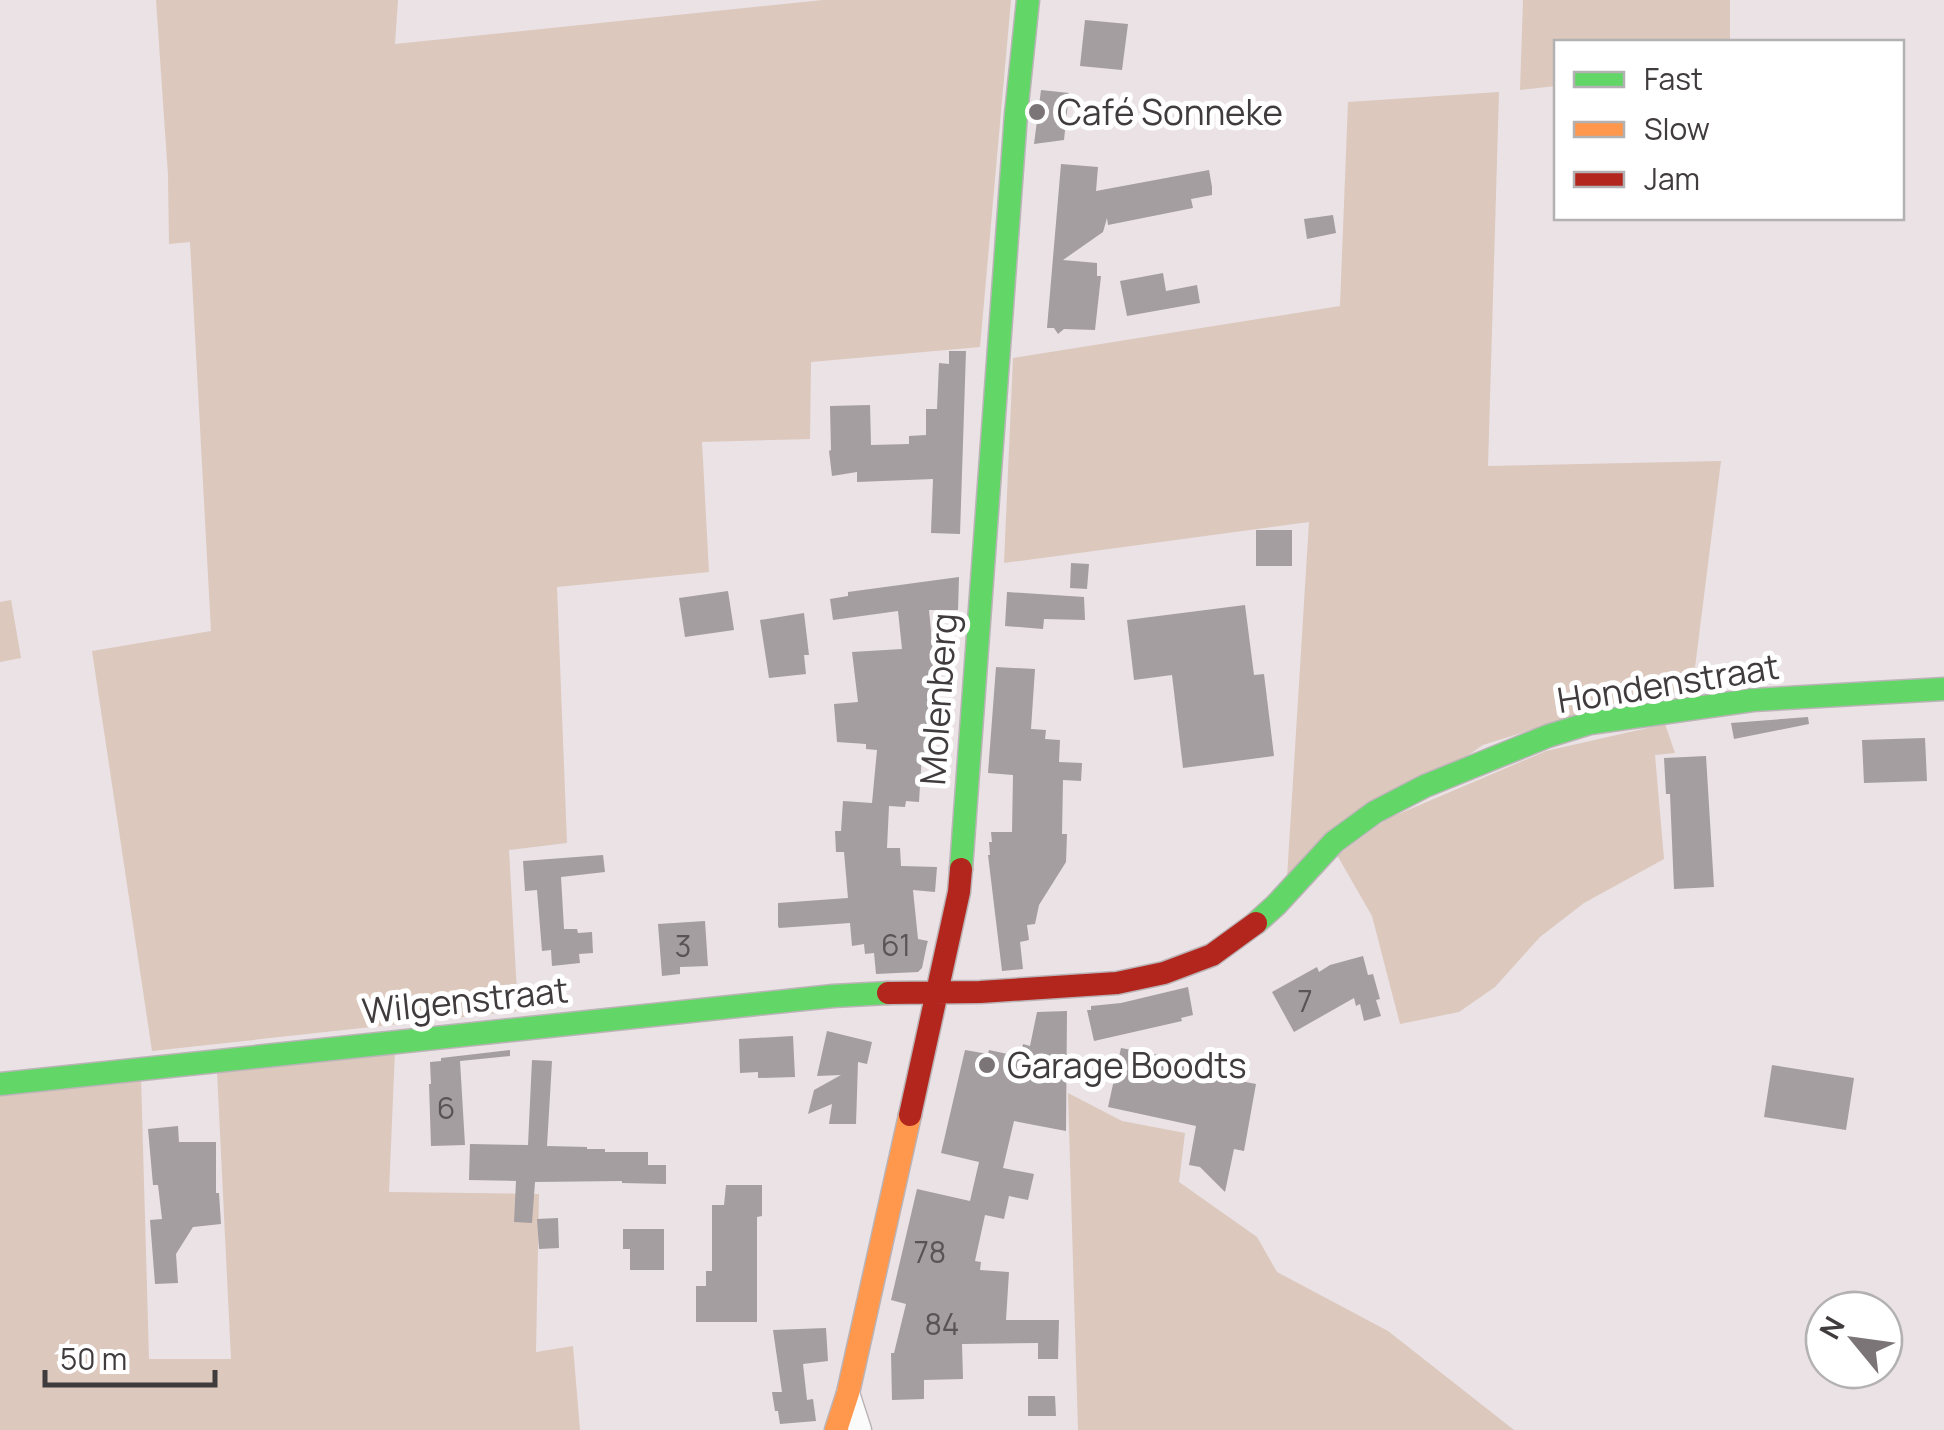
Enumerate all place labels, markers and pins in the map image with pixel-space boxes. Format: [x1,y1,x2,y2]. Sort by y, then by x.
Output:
place label: Café Sonneke [1057,88,1283,136]
marker: Café Sonneke [1026,101,1048,123]
place label: Garage Boodts [1007,1041,1247,1089]
marker: Garage Boodts [976,1054,998,1076]

